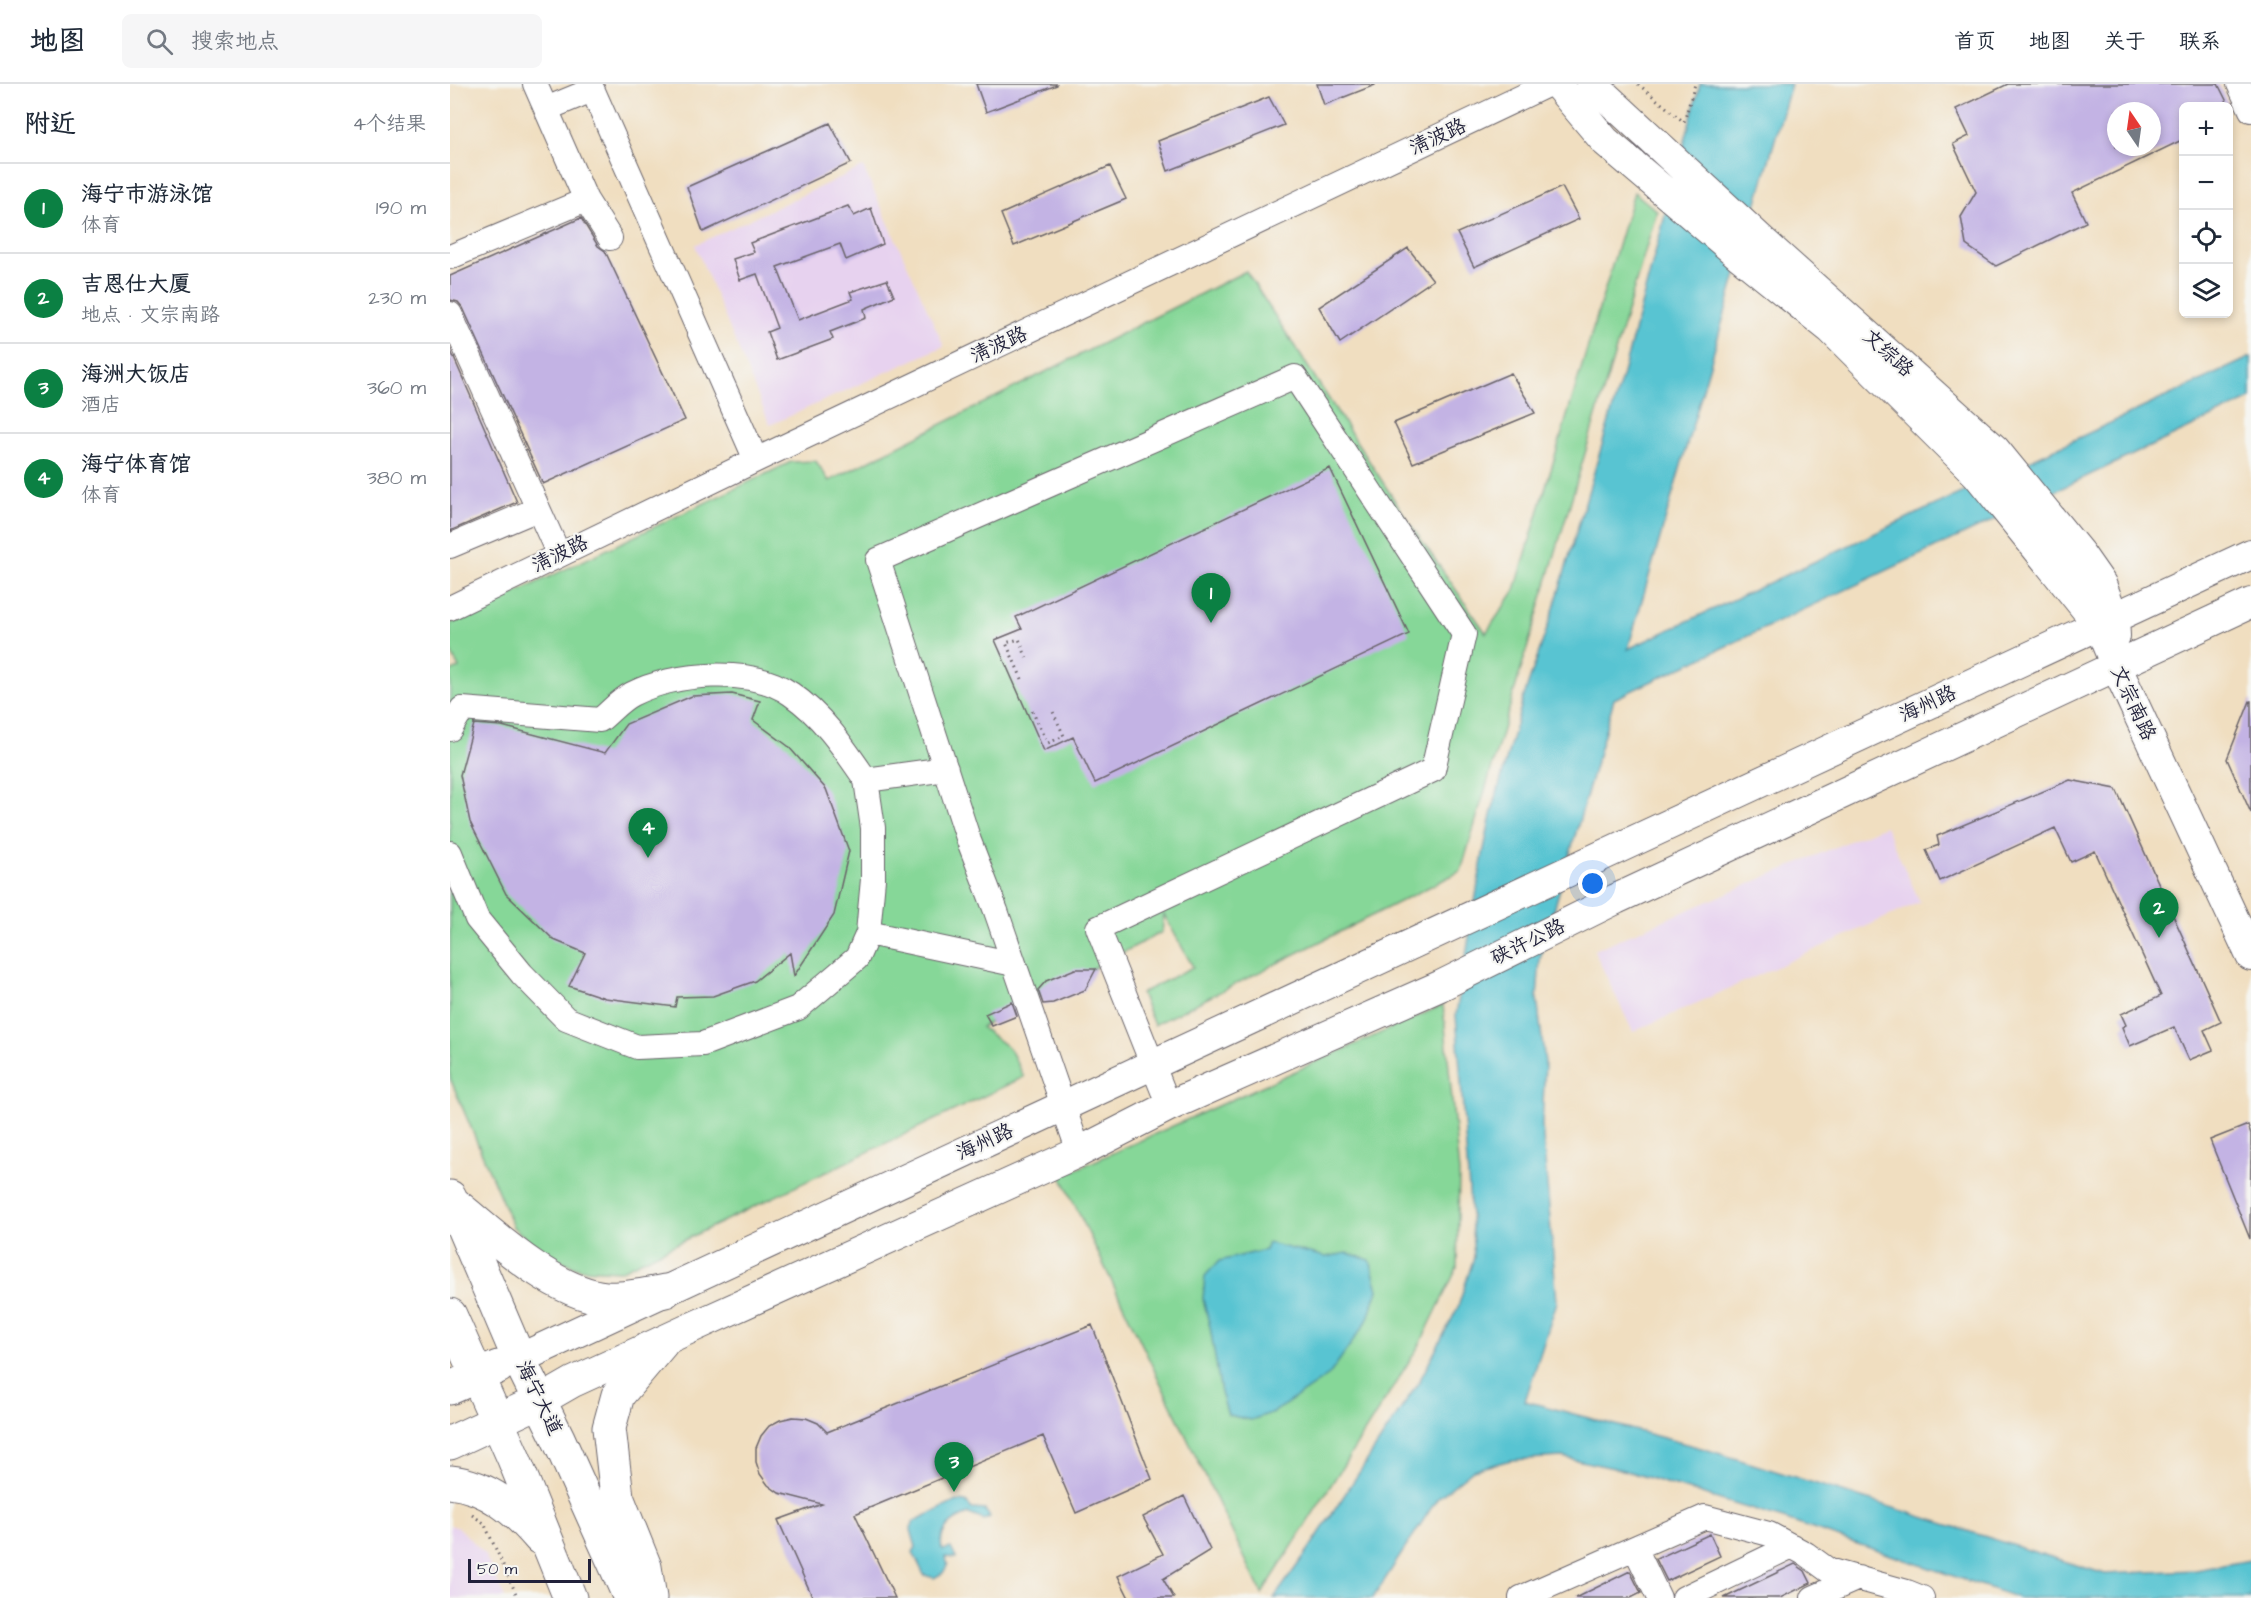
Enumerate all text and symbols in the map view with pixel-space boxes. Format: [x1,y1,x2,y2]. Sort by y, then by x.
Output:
search box [122,14,542,68]
text: 地图 [30,22,86,61]
icon: search [143,25,176,58]
text: 搜索地点 [191,26,279,57]
text: 首页 [1954,27,1996,56]
text: 地图 [2029,27,2071,56]
text: 关于 [2104,27,2146,56]
text: 联系 [2179,27,2221,56]
north arrow [2107,102,2161,156]
map controls [2179,102,2233,318]
button: + [2179,102,2233,156]
text: 附近 [24,106,76,142]
text: 4个结果 [352,110,426,138]
street label: 清波路 [1405,111,1472,162]
button: − [2179,156,2233,210]
text: 海宁市游泳馆 [81,179,213,210]
text: 1 [42,194,45,222]
text: 190 m [376,194,426,222]
button: locate [2179,210,2233,264]
text: 体育 [81,211,121,239]
button: layers [2179,264,2233,318]
text: 吉恩仕大厦 [81,269,191,300]
text: 2 [38,284,49,312]
text: 230 m [368,284,426,312]
text: 地点 · 文宗南路 [81,301,220,329]
street label: 清波路 [966,319,1033,370]
street label: 文综路 [1856,323,1920,384]
text: 海洲大饭店 [81,359,191,390]
text: 3 [38,374,49,402]
text: 360 m [367,374,426,402]
text: 酒店 [81,391,121,419]
text: 海宁体育馆 [81,449,191,480]
text: 4 [37,464,50,492]
text: 380 m [367,464,426,492]
text: 体育 [81,481,121,509]
street label: 清波路 [527,528,594,580]
pin: 1 [1192,574,1230,623]
street label: 文宗南路 [2103,661,2163,746]
street label: 海州路 [1895,678,1962,729]
pin: 4 [628,808,668,858]
your location [1578,869,1607,898]
pin: 2 [2140,888,2178,938]
street label: 硖许公路 [1486,911,1571,972]
street label: 海州路 [952,1116,1019,1167]
street label: 海宁大道 [509,1356,569,1440]
pin: 3 [934,1442,974,1492]
scale bar [468,1556,591,1584]
text: 50 m [477,1558,517,1580]

